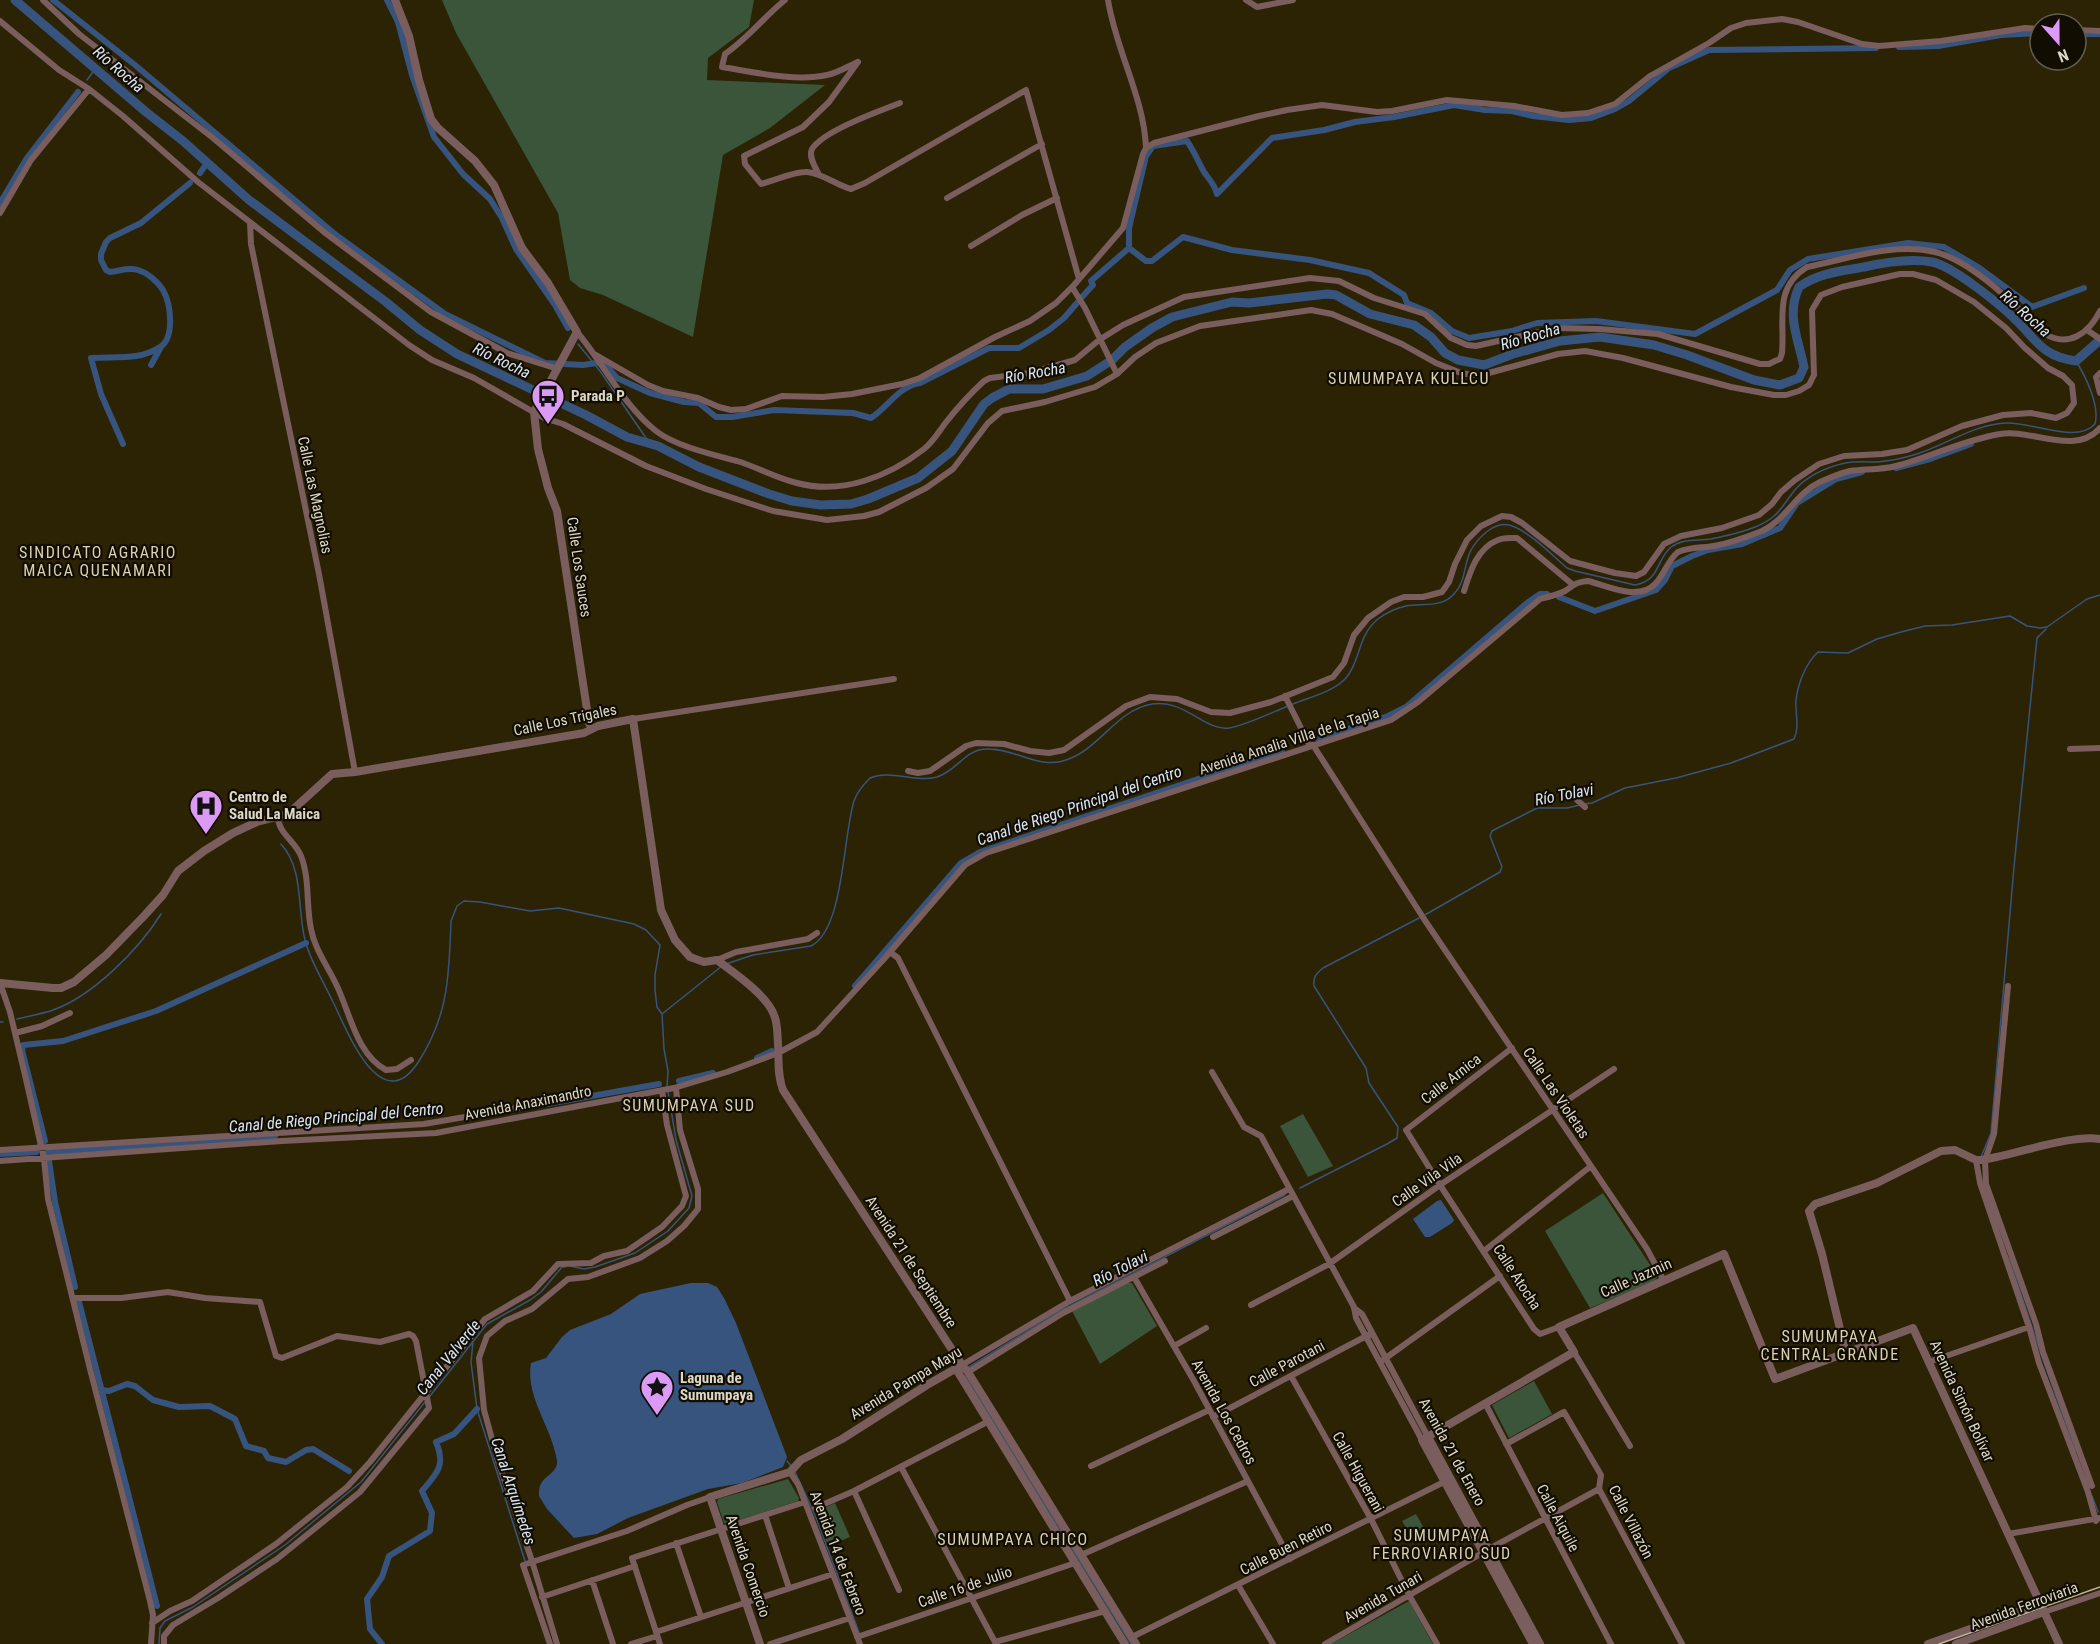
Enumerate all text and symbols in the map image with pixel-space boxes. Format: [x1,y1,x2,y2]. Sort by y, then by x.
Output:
north arrow [2028,12,2088,72]
water label: Río Rocha [89,42,148,97]
text: N [2055,45,2071,66]
water label: Río Rocha [1996,286,2055,341]
water label: Río Rocha [1498,319,1562,354]
water label: Río Rocha [470,338,534,382]
water label: Río Rocha [1003,358,1067,387]
district label: SUMUMPAYA KULLCU [1328,369,1490,388]
bus stop icon: Parada P [530,378,566,425]
place label: Parada P [571,387,625,405]
street label: Calle Las Magnolias [294,435,336,555]
street label: Calle Los Sauces [563,516,595,618]
district label: SINDICATO AGRARIO MAICA QUENAMARI [19,543,177,580]
street label: Calle Los Trigales [512,700,618,740]
street label: Avenida Amalia Villa de la Tapia [1197,703,1381,779]
water label: Canal de Riego Principal del Centro [974,761,1184,850]
water label: Río Tolavi [1533,779,1595,809]
hospital icon: Centro de Salud La Maica [188,788,224,835]
place label: Centro de Salud La Maica [229,788,320,823]
street label: Calle Las Violetas [1519,1044,1593,1142]
street label: Calle Arnica [1417,1050,1485,1108]
street label: Avenida Anaximandro [463,1082,593,1124]
district label: SUMUMPAYA SUD [622,1096,756,1115]
water label: Canal de Riego Principal del Centro [228,1099,444,1136]
street label: Calle Vila Vila [1388,1149,1466,1211]
street label: Avenida 21 de Septiembre [862,1193,960,1331]
street label: Calle Atocha [1489,1241,1545,1313]
water label: Río Tolavi [1090,1246,1151,1290]
street label: Calle Jazmin [1598,1254,1674,1302]
water label: Canal Valverde [412,1316,484,1399]
district label: SUMUMPAYA CENTRAL GRANDE [1760,1327,1900,1364]
street label: Calle Parotani [1246,1337,1328,1391]
street label: Avenida Simón Bolívar [1926,1337,1998,1465]
street label: Avenida Pampa Mayu [847,1343,965,1423]
street label: Avenida Los Cedros [1188,1356,1260,1468]
place icon: Laguna de Sumumpaya [639,1369,675,1416]
place label: Laguna de Sumumpaya [680,1369,753,1404]
street label: Avenida 21 de Enero [1415,1395,1489,1509]
street label: Calle Higuerani [1328,1428,1388,1516]
water label: Canal Arquímedes [487,1435,540,1547]
street label: Calle Aiquile [1533,1481,1583,1555]
street label: Calle Villazón [1605,1482,1657,1562]
street label: Avenida 14 de Febrero [806,1488,870,1618]
street label: Avenida Comercio [722,1512,774,1620]
street label: Calle Buen Retiro [1237,1517,1335,1579]
district label: SUMUMPAYA FERROVIARIO SUD [1372,1526,1512,1563]
district label: SUMUMPAYA CHICO [937,1530,1089,1549]
street label: Calle 16 de Julio [916,1563,1014,1611]
street label: Avenida Tunari [1341,1567,1425,1627]
street label: Avenida Ferroviaria [1968,1578,2080,1634]

